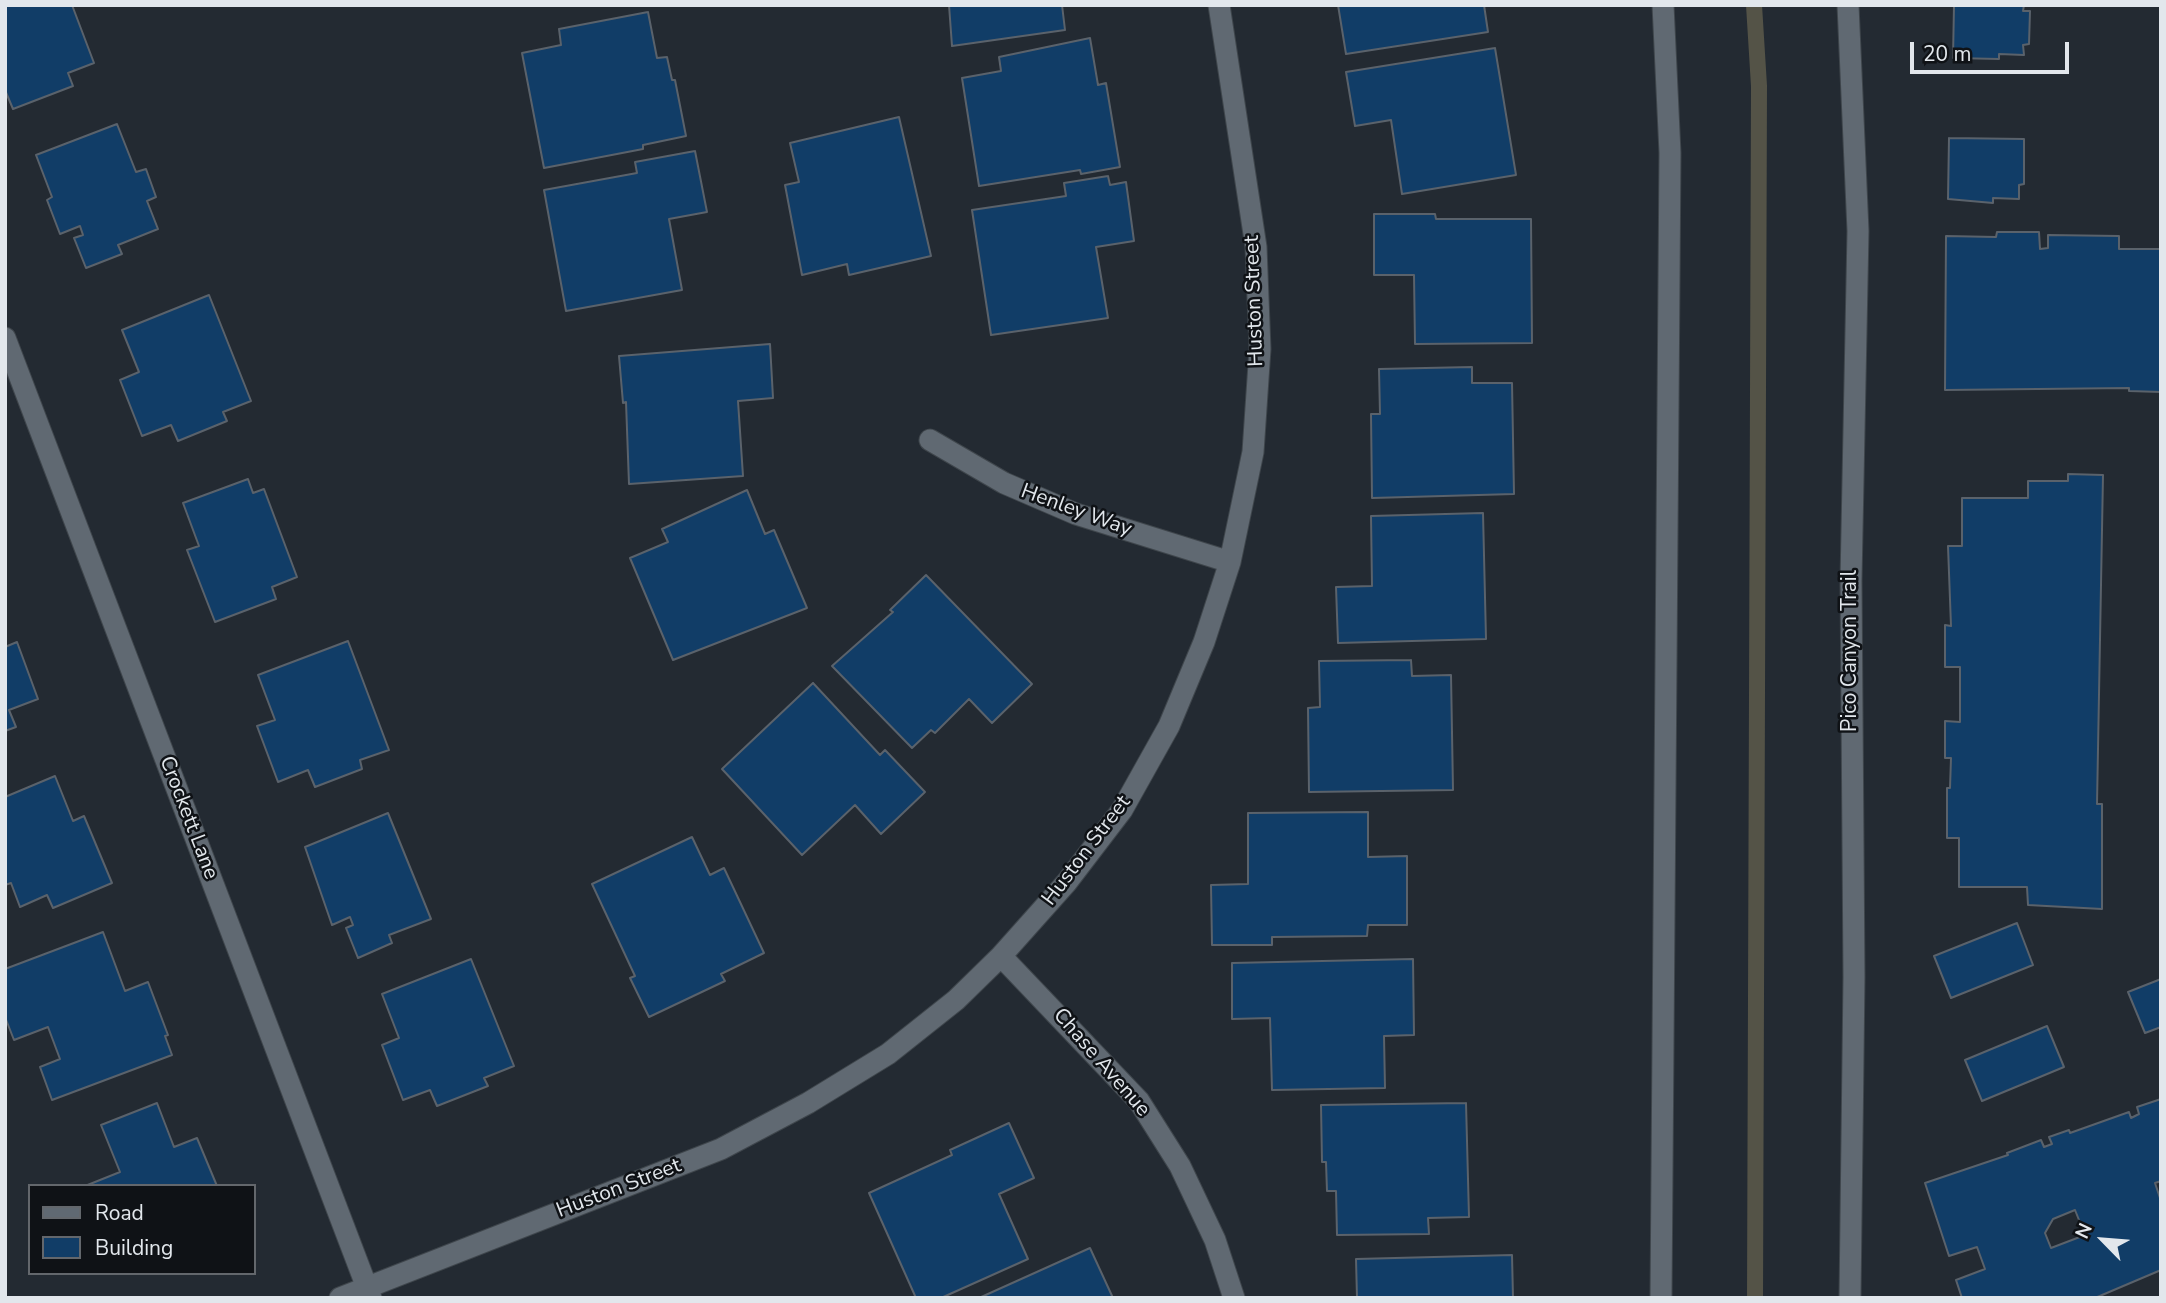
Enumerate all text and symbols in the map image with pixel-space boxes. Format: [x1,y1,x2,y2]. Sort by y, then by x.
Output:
scale bar [1914,28,2073,72]
text: 20 m [1923,40,1972,68]
street label: Huston Street [1240,235,1270,367]
street label: Henley Way [1017,479,1135,543]
street label: Pico Canyon Trail [1838,570,1864,732]
street label: Crockett Lane [153,753,223,883]
street label: Huston Street [1037,791,1137,911]
street label: Chase Avenue [1047,1004,1155,1122]
street label: Huston Street [553,1154,685,1224]
legend [28,1184,256,1275]
text: Road [95,1199,144,1227]
north arrow [2068,1205,2138,1275]
text: N [2069,1219,2099,1243]
text: Building [95,1234,173,1262]

